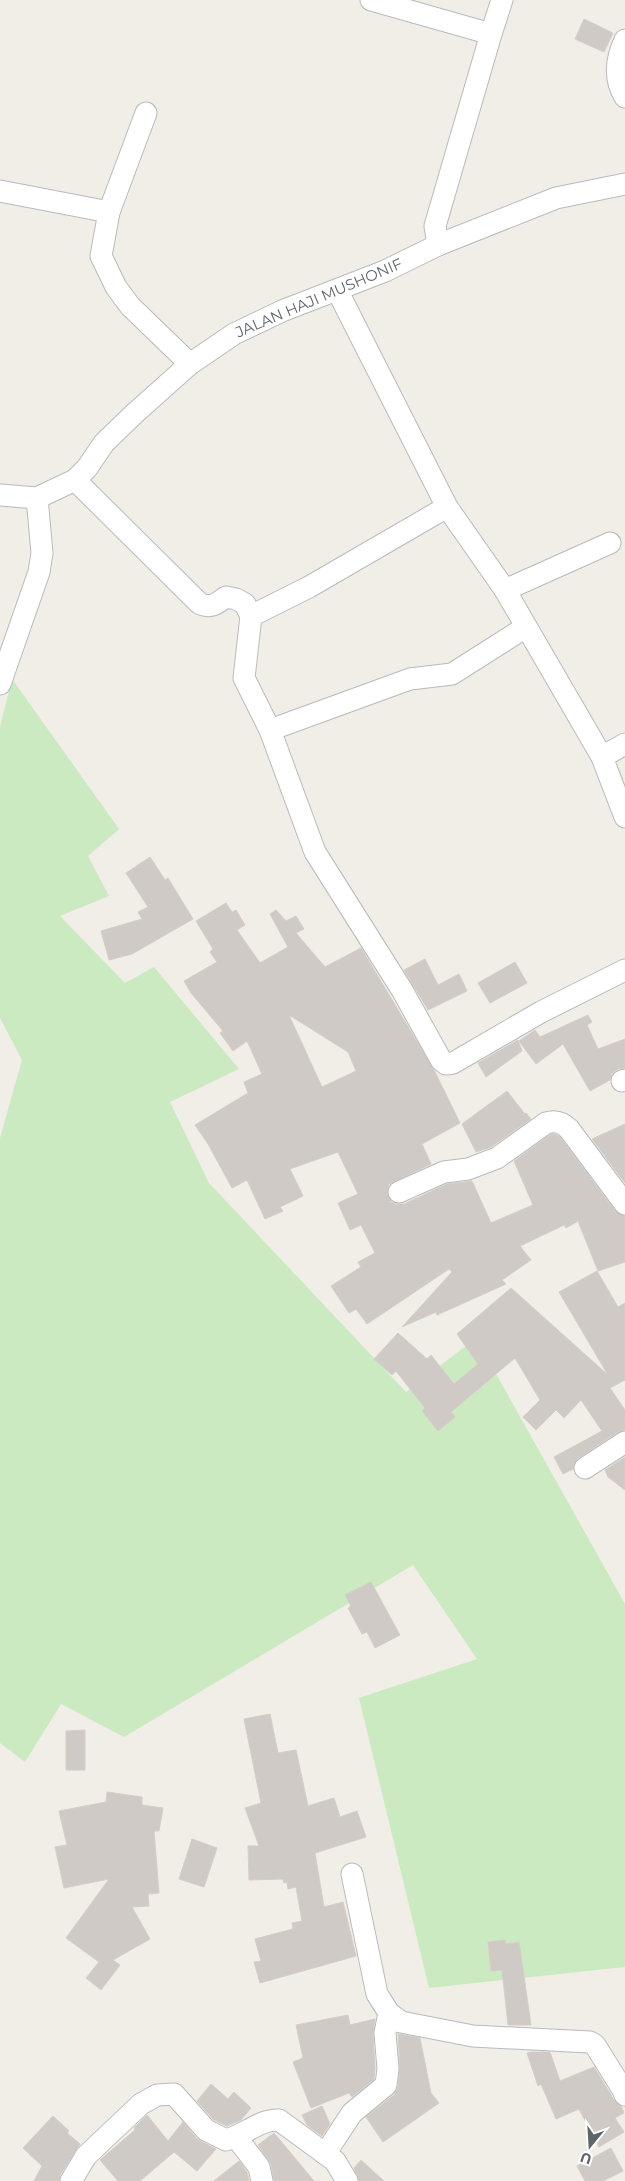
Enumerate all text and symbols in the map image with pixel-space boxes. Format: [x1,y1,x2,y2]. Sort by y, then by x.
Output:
street label: JALAN HAJI MUSHONIF [232,254,405,342]
north arrow [565,2121,615,2171]
text: U [578,2148,594,2169]

